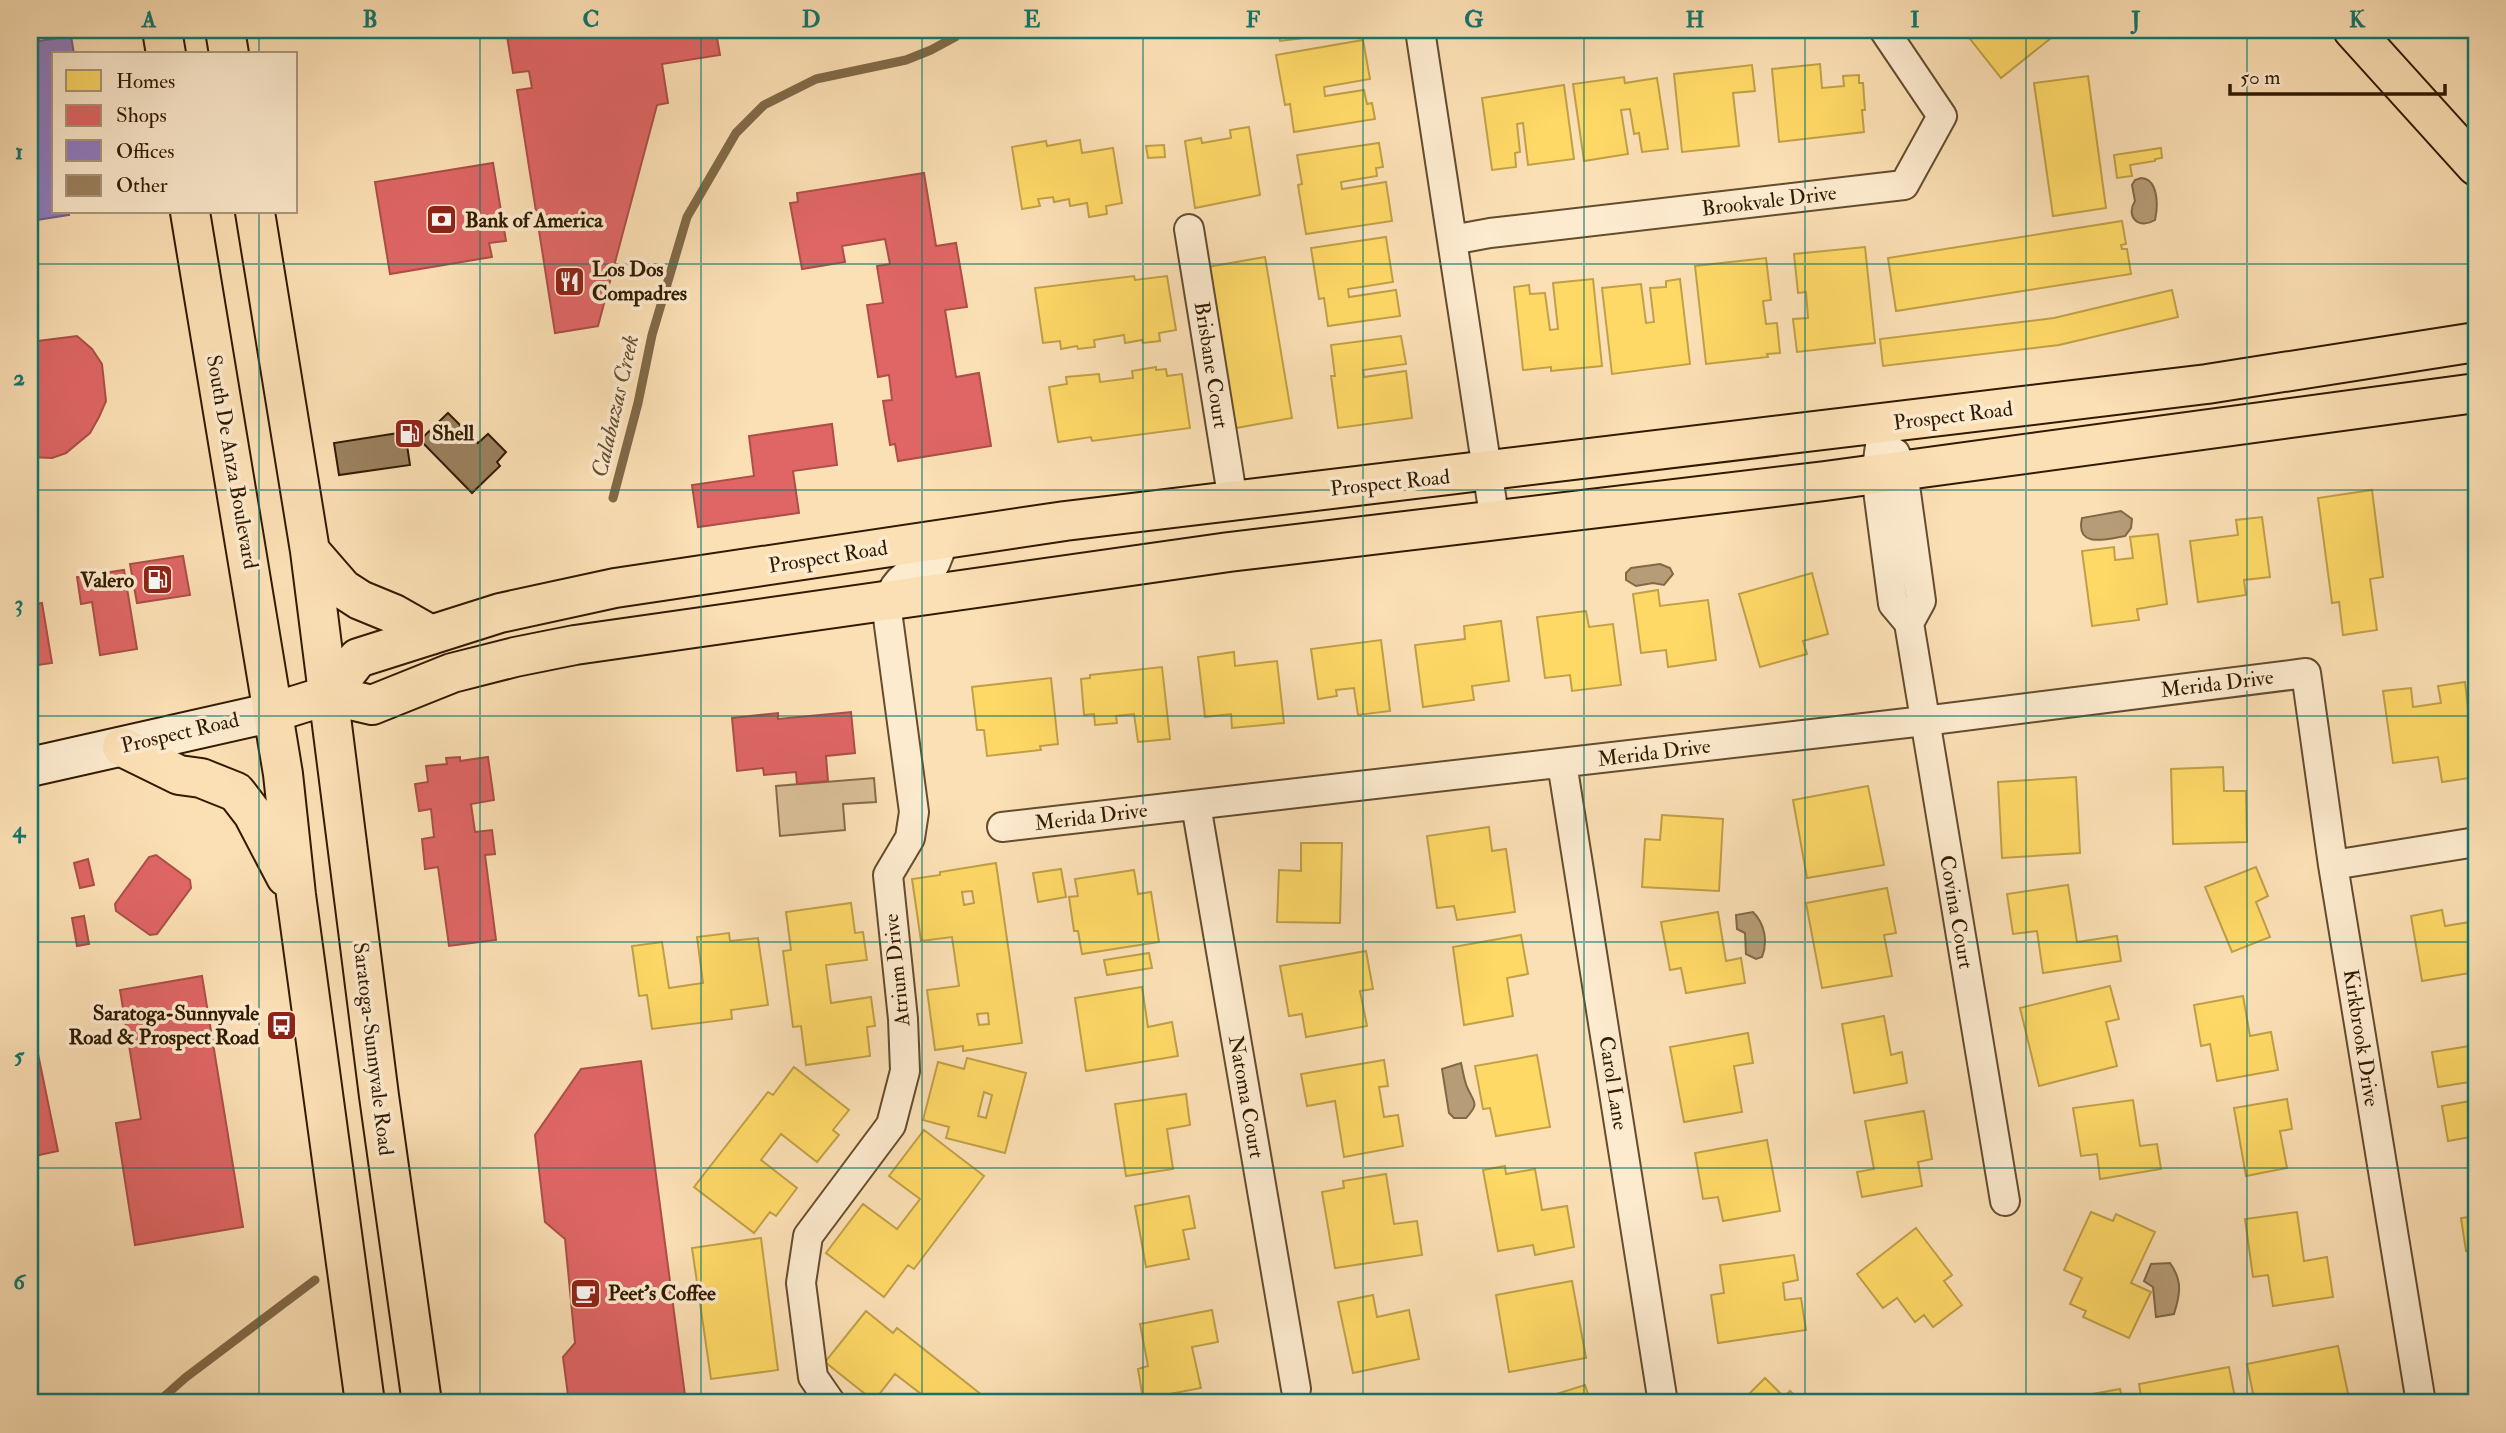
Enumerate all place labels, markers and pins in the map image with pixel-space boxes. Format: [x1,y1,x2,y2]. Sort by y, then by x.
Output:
bank icon: Bank of America [425,203,459,237]
place label: Bank of America [465,207,604,234]
place label: Los Dos Compadres [592,256,687,307]
restaurant icon: Los Dos Compadres [552,264,586,298]
fuel station icon: Shell [392,416,426,450]
place label: Shell [432,420,475,447]
fuel station icon: Valero [140,563,174,597]
place label: Valero [79,567,134,594]
place label: Saratoga-Sunnyvale Road & Prospect Road [69,1000,260,1051]
bus stop icon: Saratoga-Sunnyvale Road & Prospect Road [265,1008,299,1042]
cafe icon: Peet's Coffee [568,1276,602,1310]
place label: Peet's Coffee [608,1280,716,1307]

